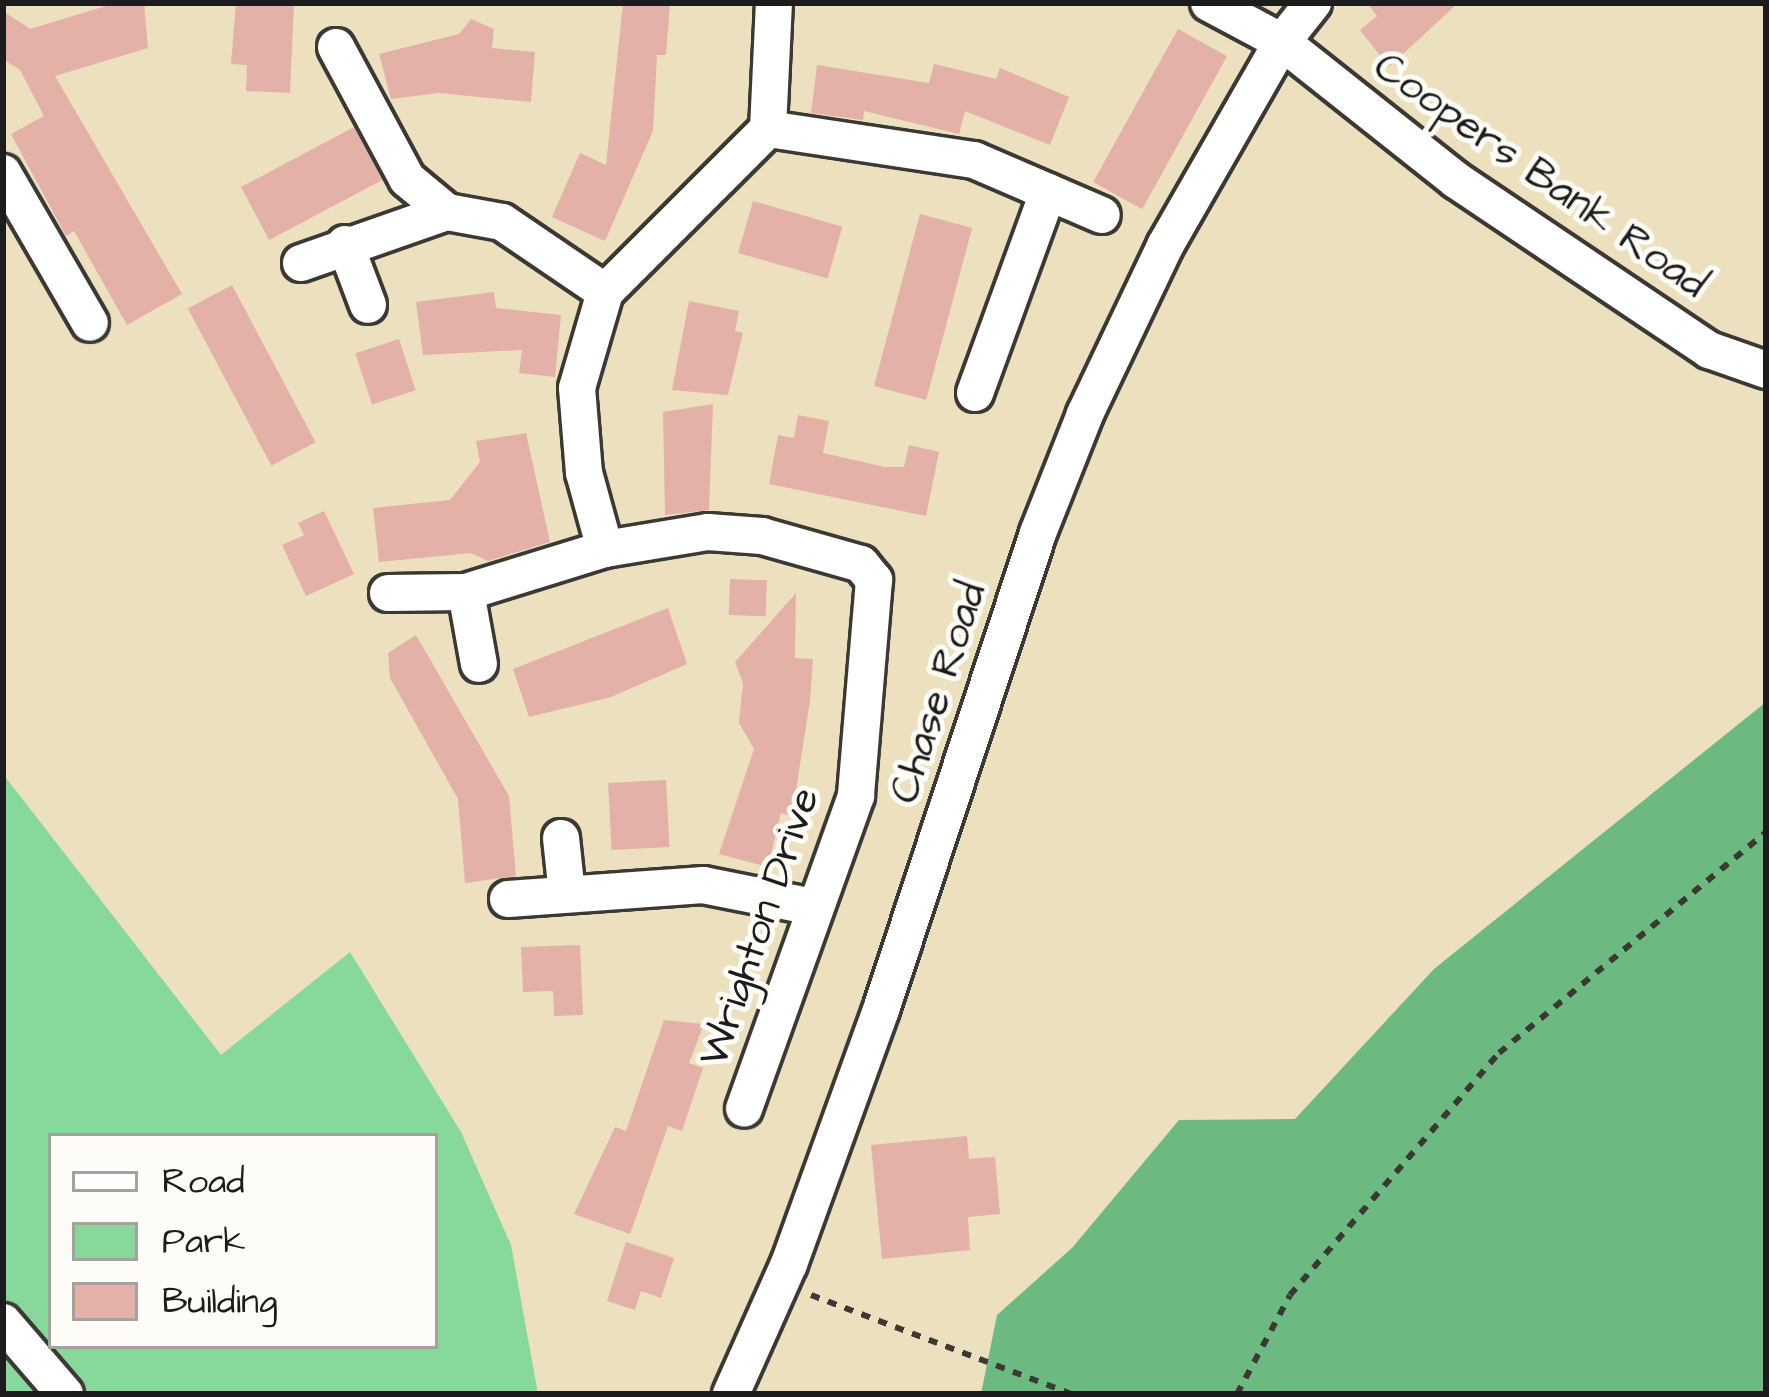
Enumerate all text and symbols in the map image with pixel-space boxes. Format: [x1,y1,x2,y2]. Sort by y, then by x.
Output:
street label: Coopers Bank Road [1364,42,1716,310]
street label: Chase Road [880,576,998,810]
street label: Wrighton Drive [689,781,831,1073]
legend [48,1133,438,1349]
text: Road [162,1156,245,1207]
text: Park [162,1216,245,1267]
text: Building [162,1276,277,1327]

